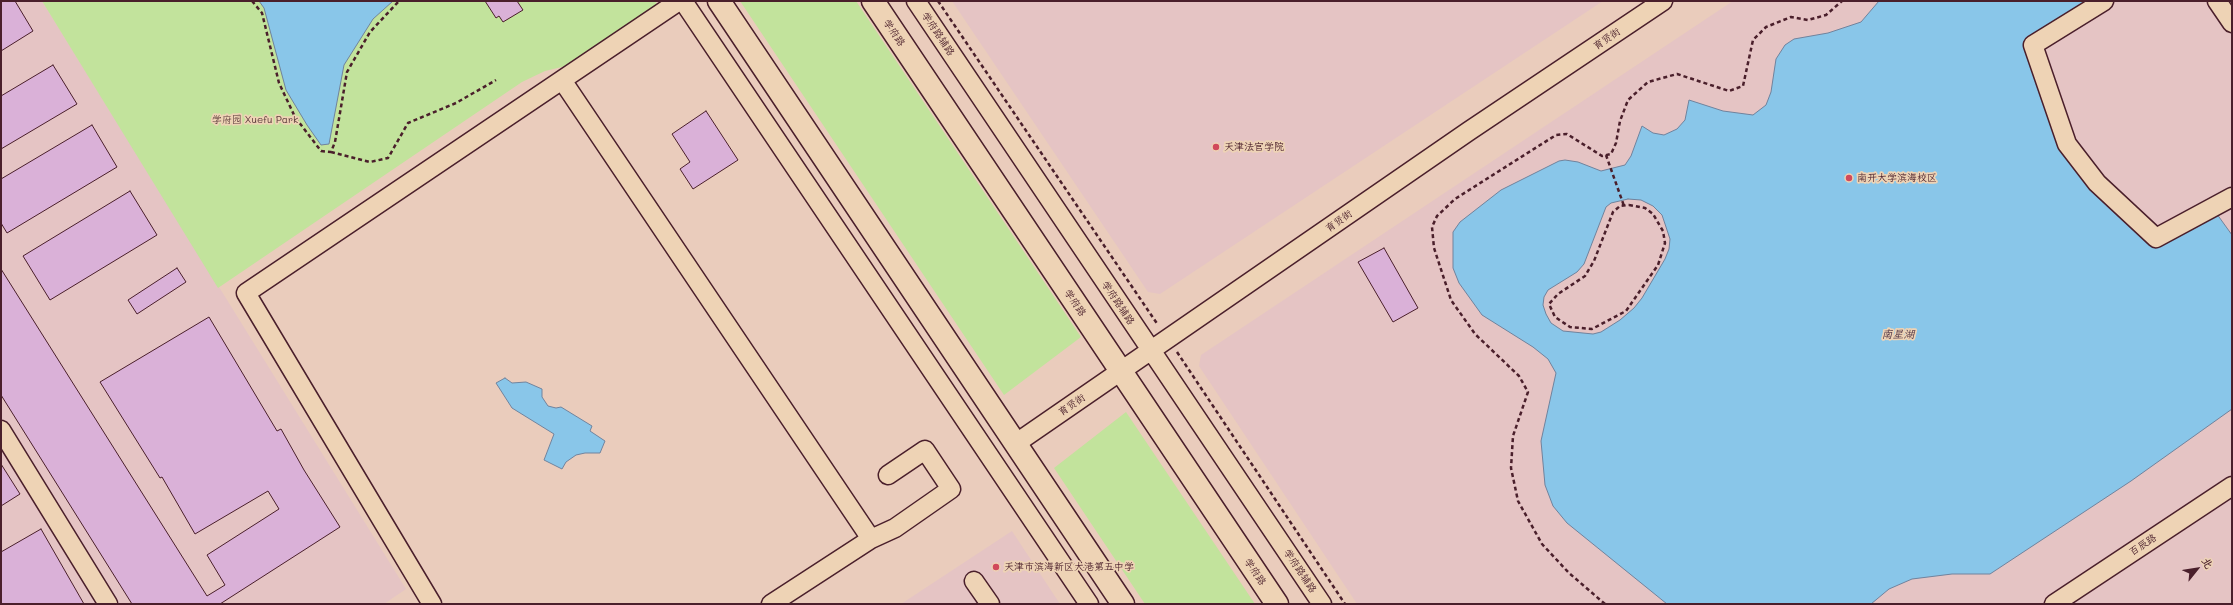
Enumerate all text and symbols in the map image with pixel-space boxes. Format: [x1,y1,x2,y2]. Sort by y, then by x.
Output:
street label: 学府路辅路 [919,10,957,58]
street label: 学府路 [881,17,907,49]
street label: 育贤街 [1591,26,1623,52]
park label: 学府园 Xuefu Park [212,114,298,126]
place label: 天津法官学院 [1224,141,1284,153]
marker: 天津法官学院 [1211,142,1221,152]
place label: 南开大学滨海校区 [1857,172,1937,184]
marker: 南开大学滨海校区 [1844,173,1854,183]
street label: 育贤街 [1323,207,1355,235]
street label: 学府路辅路 [1099,279,1137,327]
street label: 学府路 [1062,287,1088,319]
water label: 南星湖 [1882,328,1914,342]
street label: 育贤街 [1056,392,1088,418]
street label: 百辰路 [2127,532,2159,558]
street label: 学府路辅路 [1281,547,1319,595]
north arrow [2177,549,2217,589]
text: 北 [2199,554,2217,571]
street label: 学府路 [1242,556,1268,588]
place label: 天津市滨海新区大港第五中学 [1004,561,1134,573]
marker: 天津市滨海新区大港第五中学 [991,562,1001,572]

